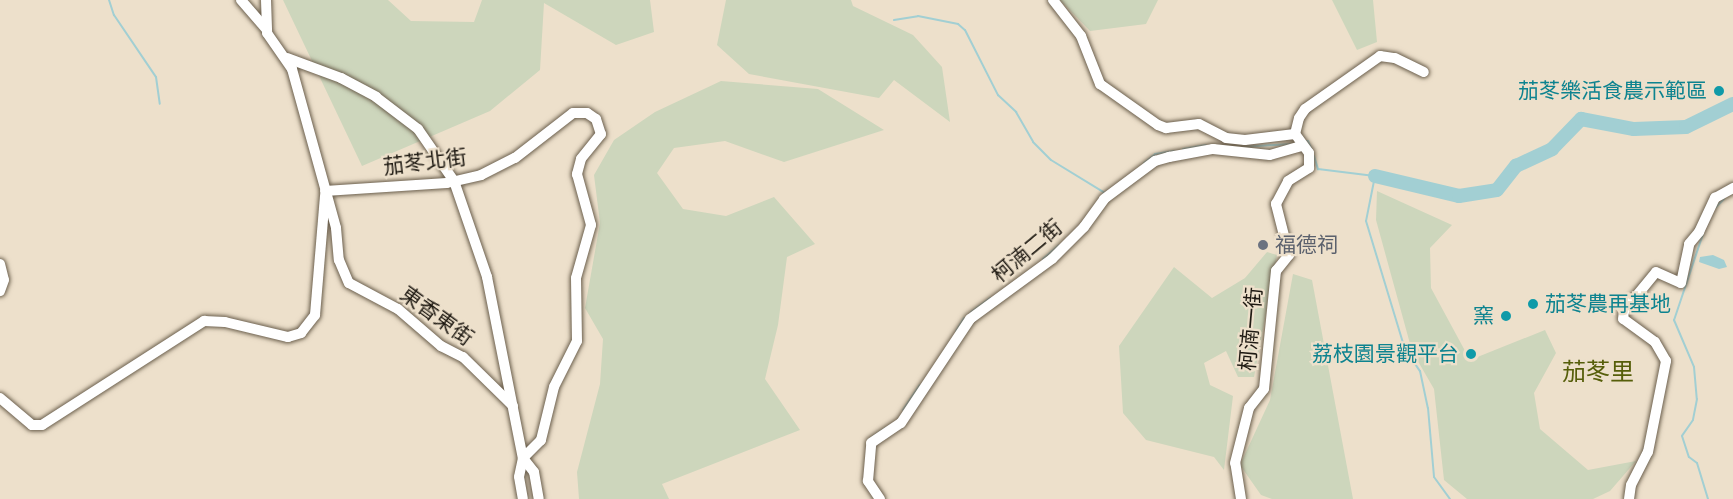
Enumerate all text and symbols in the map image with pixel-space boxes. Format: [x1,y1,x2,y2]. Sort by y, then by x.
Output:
place label: 茄苳樂活食農示範區 [1518,78,1707,104]
marker: 茄苳樂活食農示範區 [1712,84,1726,98]
street label: 茄苳北街 [382,144,468,180]
street label: 柯湳二街 [987,214,1067,288]
place label: 福德祠 [1275,232,1338,258]
marker: 福德祠 [1256,238,1270,252]
street label: 東香東街 [396,281,478,351]
street label: 柯湳一街 [1235,286,1267,372]
place label: 茄苳農再基地 [1545,291,1671,317]
marker: 茄苳農再基地 [1526,297,1540,311]
place label: 窯 [1473,303,1494,329]
marker: 窯 [1499,309,1513,323]
place label: 荔枝園景觀平台 [1312,341,1459,367]
marker: 荔枝園景觀平台 [1464,347,1478,361]
district label: 茄苳里 [1562,358,1634,386]

